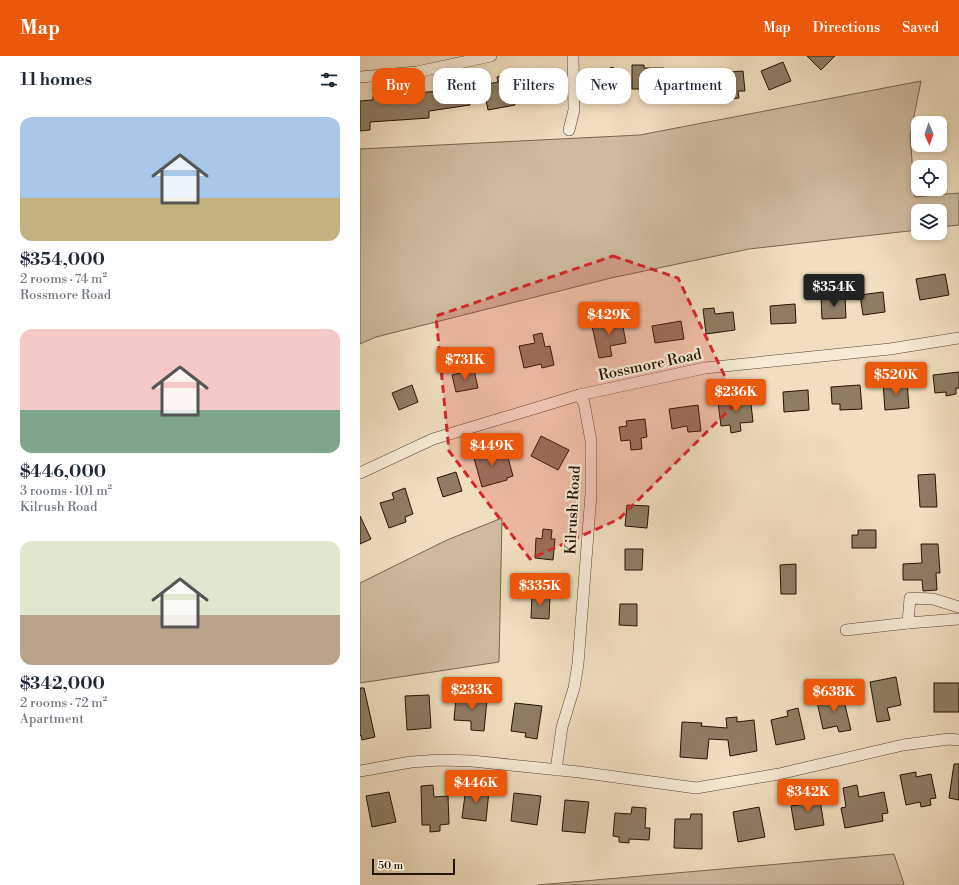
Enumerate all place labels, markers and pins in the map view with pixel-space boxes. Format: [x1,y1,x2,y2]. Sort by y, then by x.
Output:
pin: $354K [806,274,862,308]
pin: $429K [581,302,637,336]
pin: $731K [437,347,493,381]
pin: $520K [868,362,924,396]
pin: $236K [708,379,764,413]
pin: $449K [464,433,520,467]
pin: $335K [512,573,568,607]
pin: $233K [444,677,500,711]
pin: $638K [806,679,862,713]
pin: $446K [448,770,504,804]
pin: $342K [780,779,836,813]

